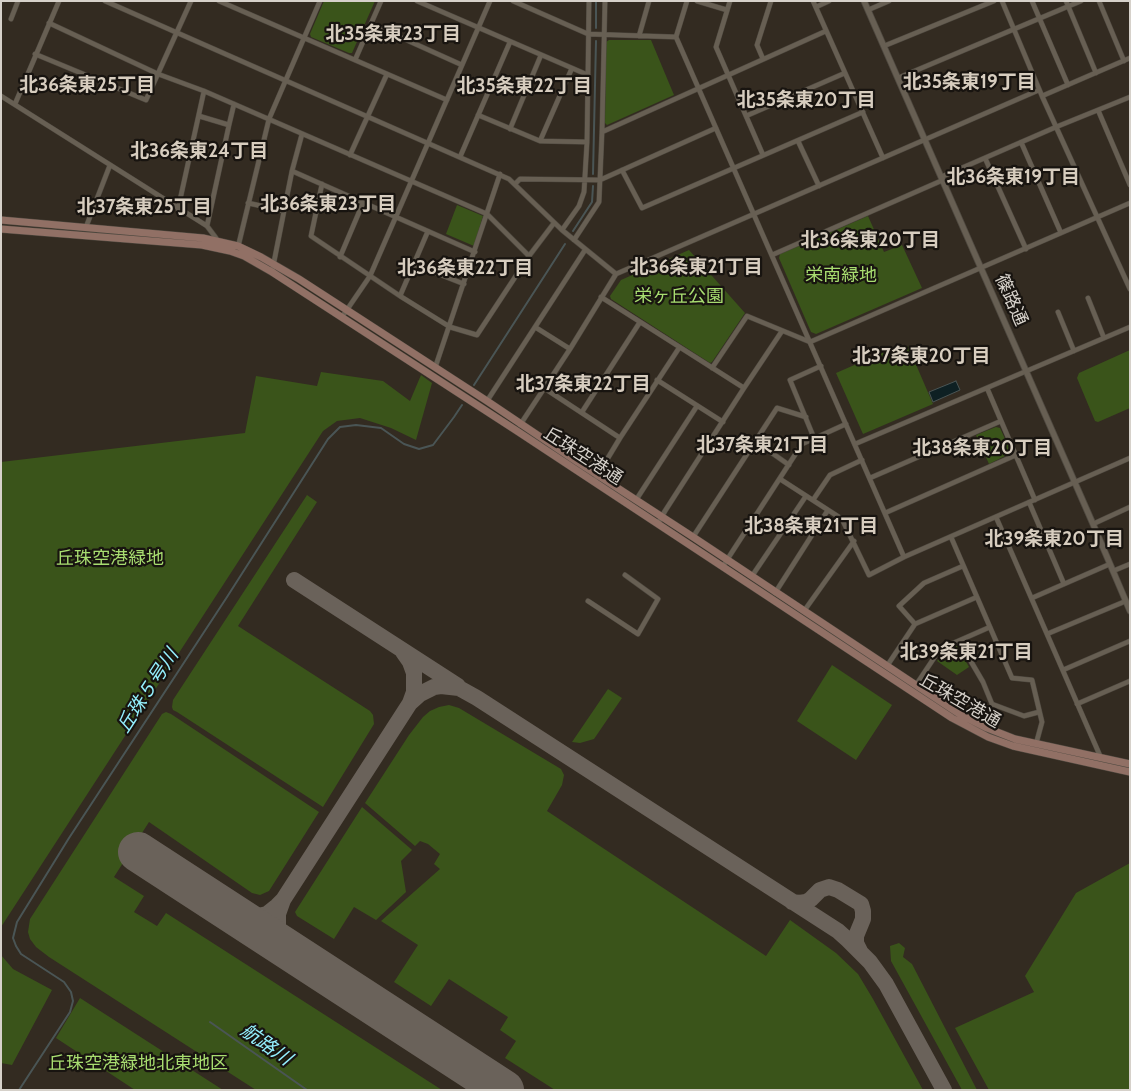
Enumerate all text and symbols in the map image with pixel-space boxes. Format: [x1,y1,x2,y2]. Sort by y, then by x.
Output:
district label: 北35条東23丁目 [325,23,461,45]
district label: 北35条東19丁目 [902,71,1036,93]
district label: 北36条東25丁目 [19,74,155,96]
district label: 北35条東22丁目 [456,75,592,97]
district label: 北35条東20丁目 [737,89,875,111]
district label: 北36条東24丁目 [130,140,268,162]
district label: 北36条東19丁目 [946,166,1080,188]
district label: 北36条東23丁目 [260,193,396,215]
district label: 北37条東25丁目 [76,196,212,218]
district label: 北36条東20丁目 [800,229,940,251]
district label: 北36条東21丁目 [630,256,762,278]
district label: 北36条東22丁目 [397,257,533,279]
park label: 栄南緑地 [805,265,877,287]
street label: 篠路通 [990,271,1032,329]
park label: 栄ヶ丘公園 [634,286,724,308]
district label: 北37条東20丁目 [852,345,990,367]
district label: 北37条東22丁目 [515,373,651,395]
street label: 丘珠空港通 [539,422,627,490]
district label: 北37条東21丁目 [696,434,828,456]
district label: 北38条東20丁目 [912,437,1052,459]
district label: 北38条東21丁目 [744,515,878,537]
district label: 北39条東20丁目 [984,528,1124,550]
park label: 丘珠空港緑地 [56,548,164,570]
district label: 北39条東21丁目 [900,641,1032,663]
water label: 丘珠５号川 [113,645,183,737]
street label: 丘珠空港通 [916,669,1004,733]
water label: 航路川 [236,1019,296,1071]
park label: 丘珠空港緑地北東地区 [48,1053,228,1075]

